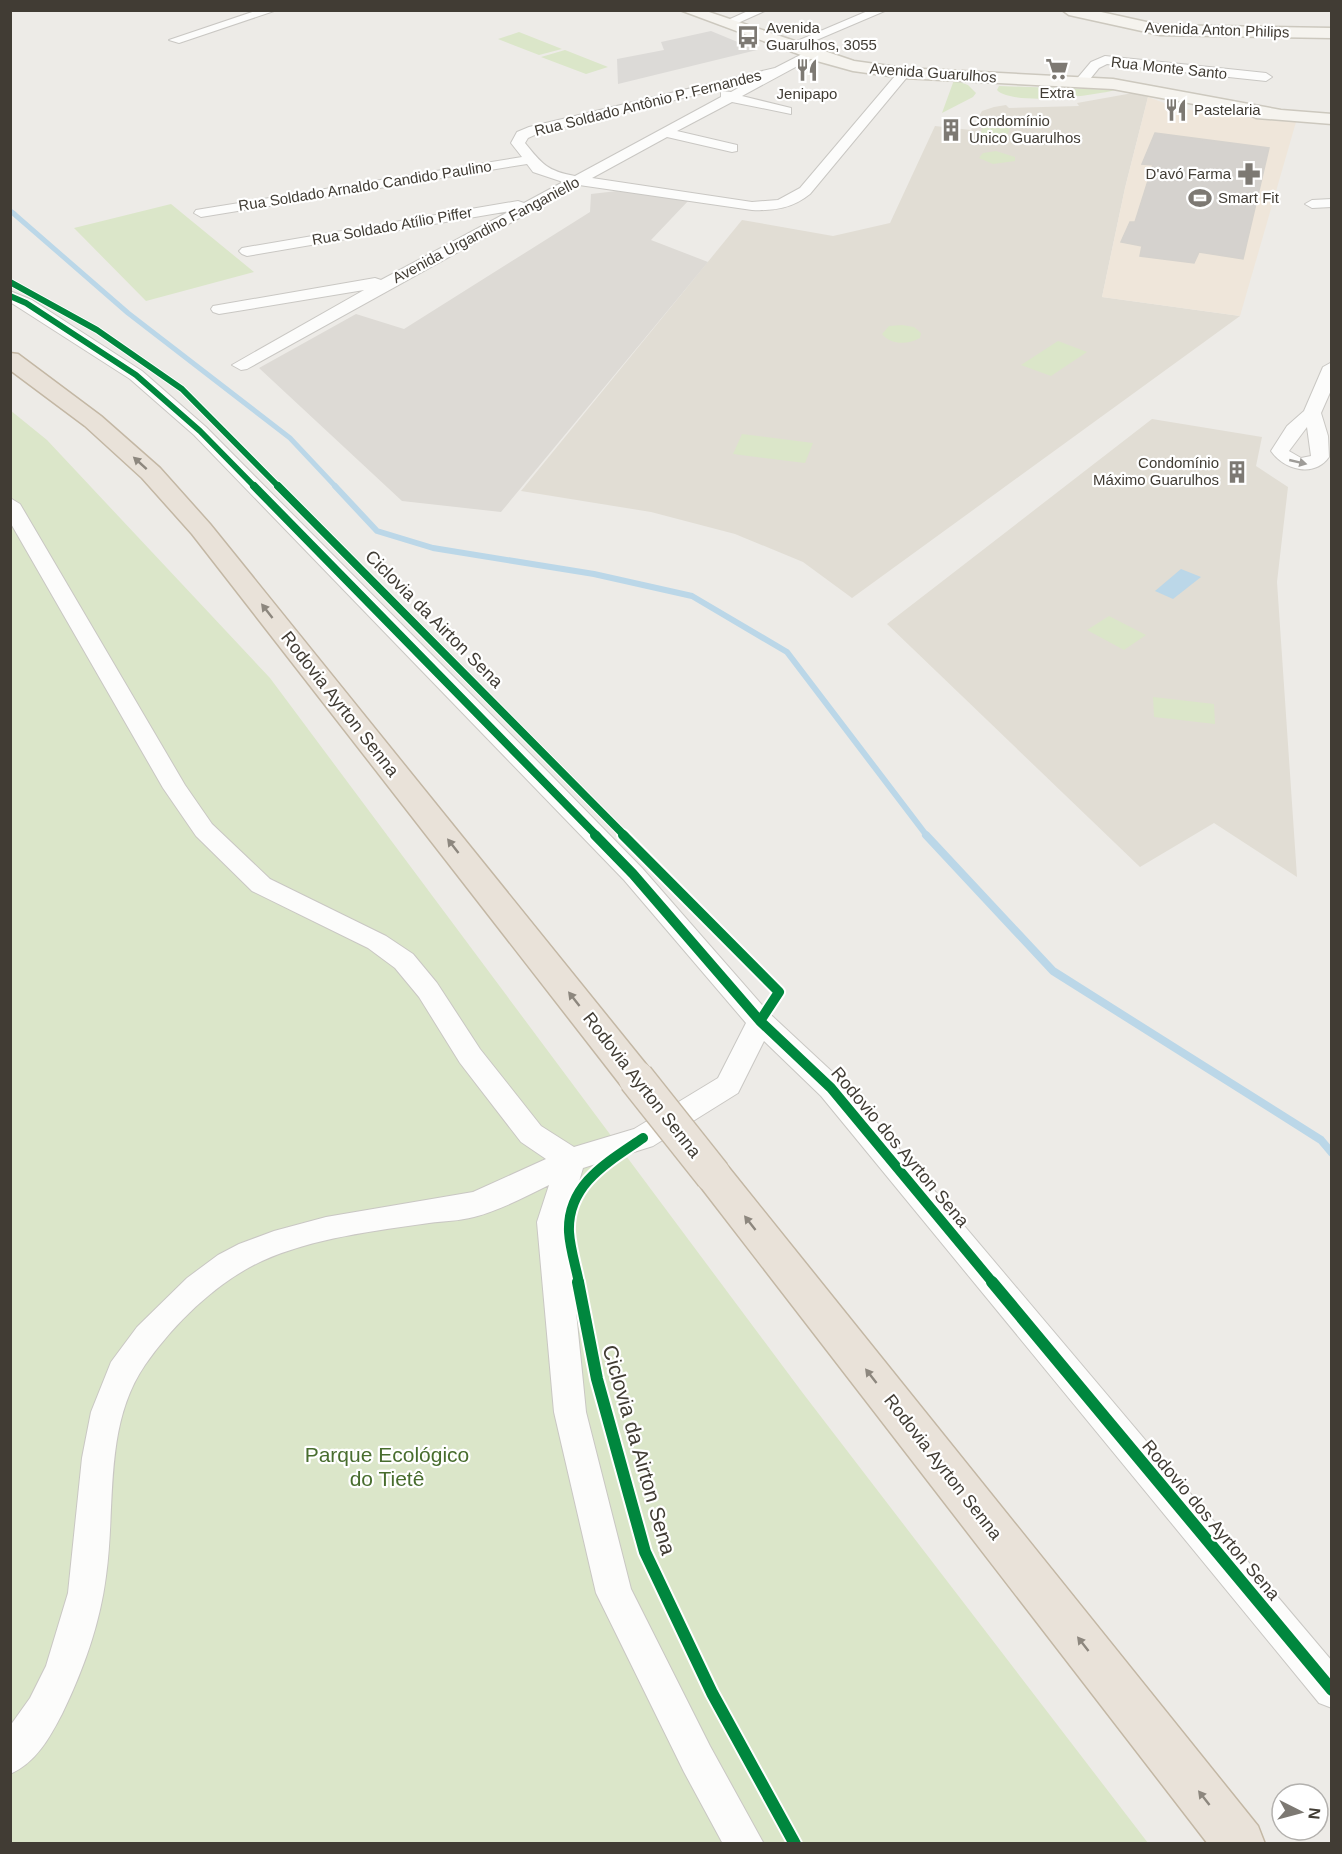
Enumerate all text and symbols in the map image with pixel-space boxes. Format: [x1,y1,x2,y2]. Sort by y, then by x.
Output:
street label: Avenida Anton Philips [1144,18,1290,41]
place label: Avenida Guarulhos, 3055 [766,19,877,53]
bus stop icon: Avenida Guarulhos, 3055 [735,24,761,50]
street label: Rua Monte Santo [1110,53,1228,82]
supermarket icon: Extra [1044,56,1070,82]
restaurant icon: Jenipapo [794,57,820,83]
street label: Avenida Guarulhos [869,60,997,85]
street label: Rua Soldado Antônio P. Fernandes [533,66,763,139]
place label: Extra [1039,84,1075,101]
place label: Jenipapo [777,85,837,102]
restaurant icon: Pastelaria [1163,97,1189,123]
place label: Pastelaria [1194,101,1261,118]
place label: Condomínio Unico Guarulhos [969,112,1081,146]
building icon: Condomínio Unico Guarulhos [938,117,964,143]
street label: Rua Soldado Arnaldo Candido Paulino [237,157,493,214]
pharmacy icon: D'avó Farma [1236,161,1262,187]
place label: D'avó Farma [1146,165,1232,182]
street label: Avenida Urgandino Fanganiello [389,173,582,286]
sports icon: Smart Fit [1187,185,1213,211]
place label: Smart Fit [1218,189,1280,206]
street label: Rua Soldado Atílio Piffer [311,203,473,248]
place label: Condomínio Máximo Guarulhos [1093,454,1219,488]
one-way arrow [133,457,148,470]
one-way arrow [1289,457,1307,467]
building icon: Condomínio Máximo Guarulhos [1224,459,1250,485]
street label: Ciclovia da Airton Sena [361,546,508,693]
one-way arrow [260,603,273,619]
street label: Rodovia Ayrton Senna [277,627,404,781]
one-way arrow [447,839,459,854]
one-way arrow [567,991,580,1007]
street label: Rodovia Ayrton Senna [579,1008,706,1162]
street label: Rodovio dos Ayrton Sena [827,1063,973,1232]
one-way arrow [745,1215,757,1230]
street label: Ciclovia da Airton Sena [599,1342,681,1558]
one-way arrow [865,1368,878,1384]
street label: Rodovia Ayrton Senna [880,1390,1007,1544]
street label: Rodovio dos Ayrton Sena [1138,1436,1284,1605]
park label: Parque Ecológico do Tietê [305,1443,469,1490]
one-way arrow [1077,1637,1089,1652]
north arrow [1270,1782,1330,1842]
one-way arrow [1198,1790,1210,1805]
text: N [1305,1807,1323,1820]

